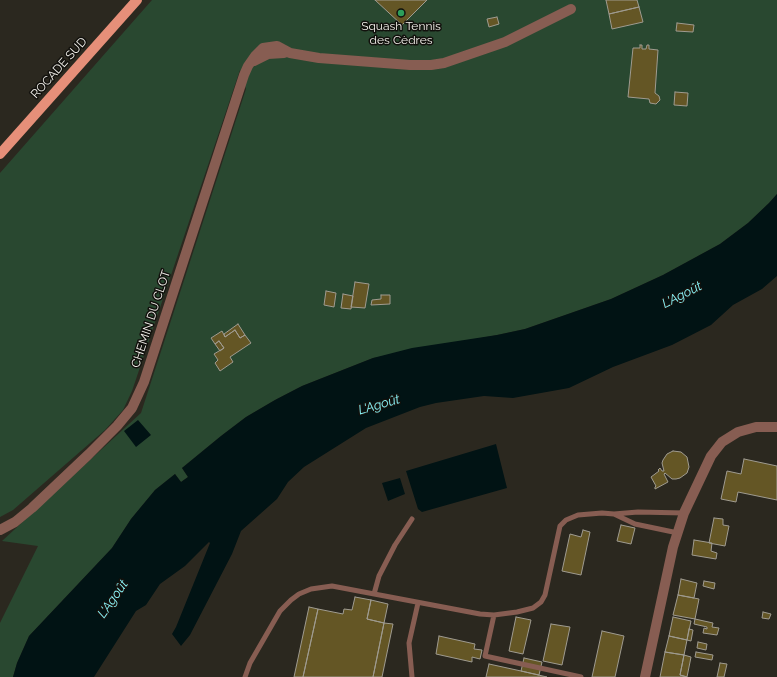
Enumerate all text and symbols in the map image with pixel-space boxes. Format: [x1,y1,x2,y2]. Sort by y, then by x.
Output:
marker: Squash Tennis des Cèdres [396,8,406,18]
place label: Squash Tennis des Cèdres [361,19,441,47]
street label: ROCADE SUD [28,35,90,101]
street label: CHEMIN DU CLOT [128,268,174,370]
water label: L'Agoût [660,278,704,312]
water label: L'Agoût [356,392,402,418]
water label: L'Agoût [94,577,132,621]

